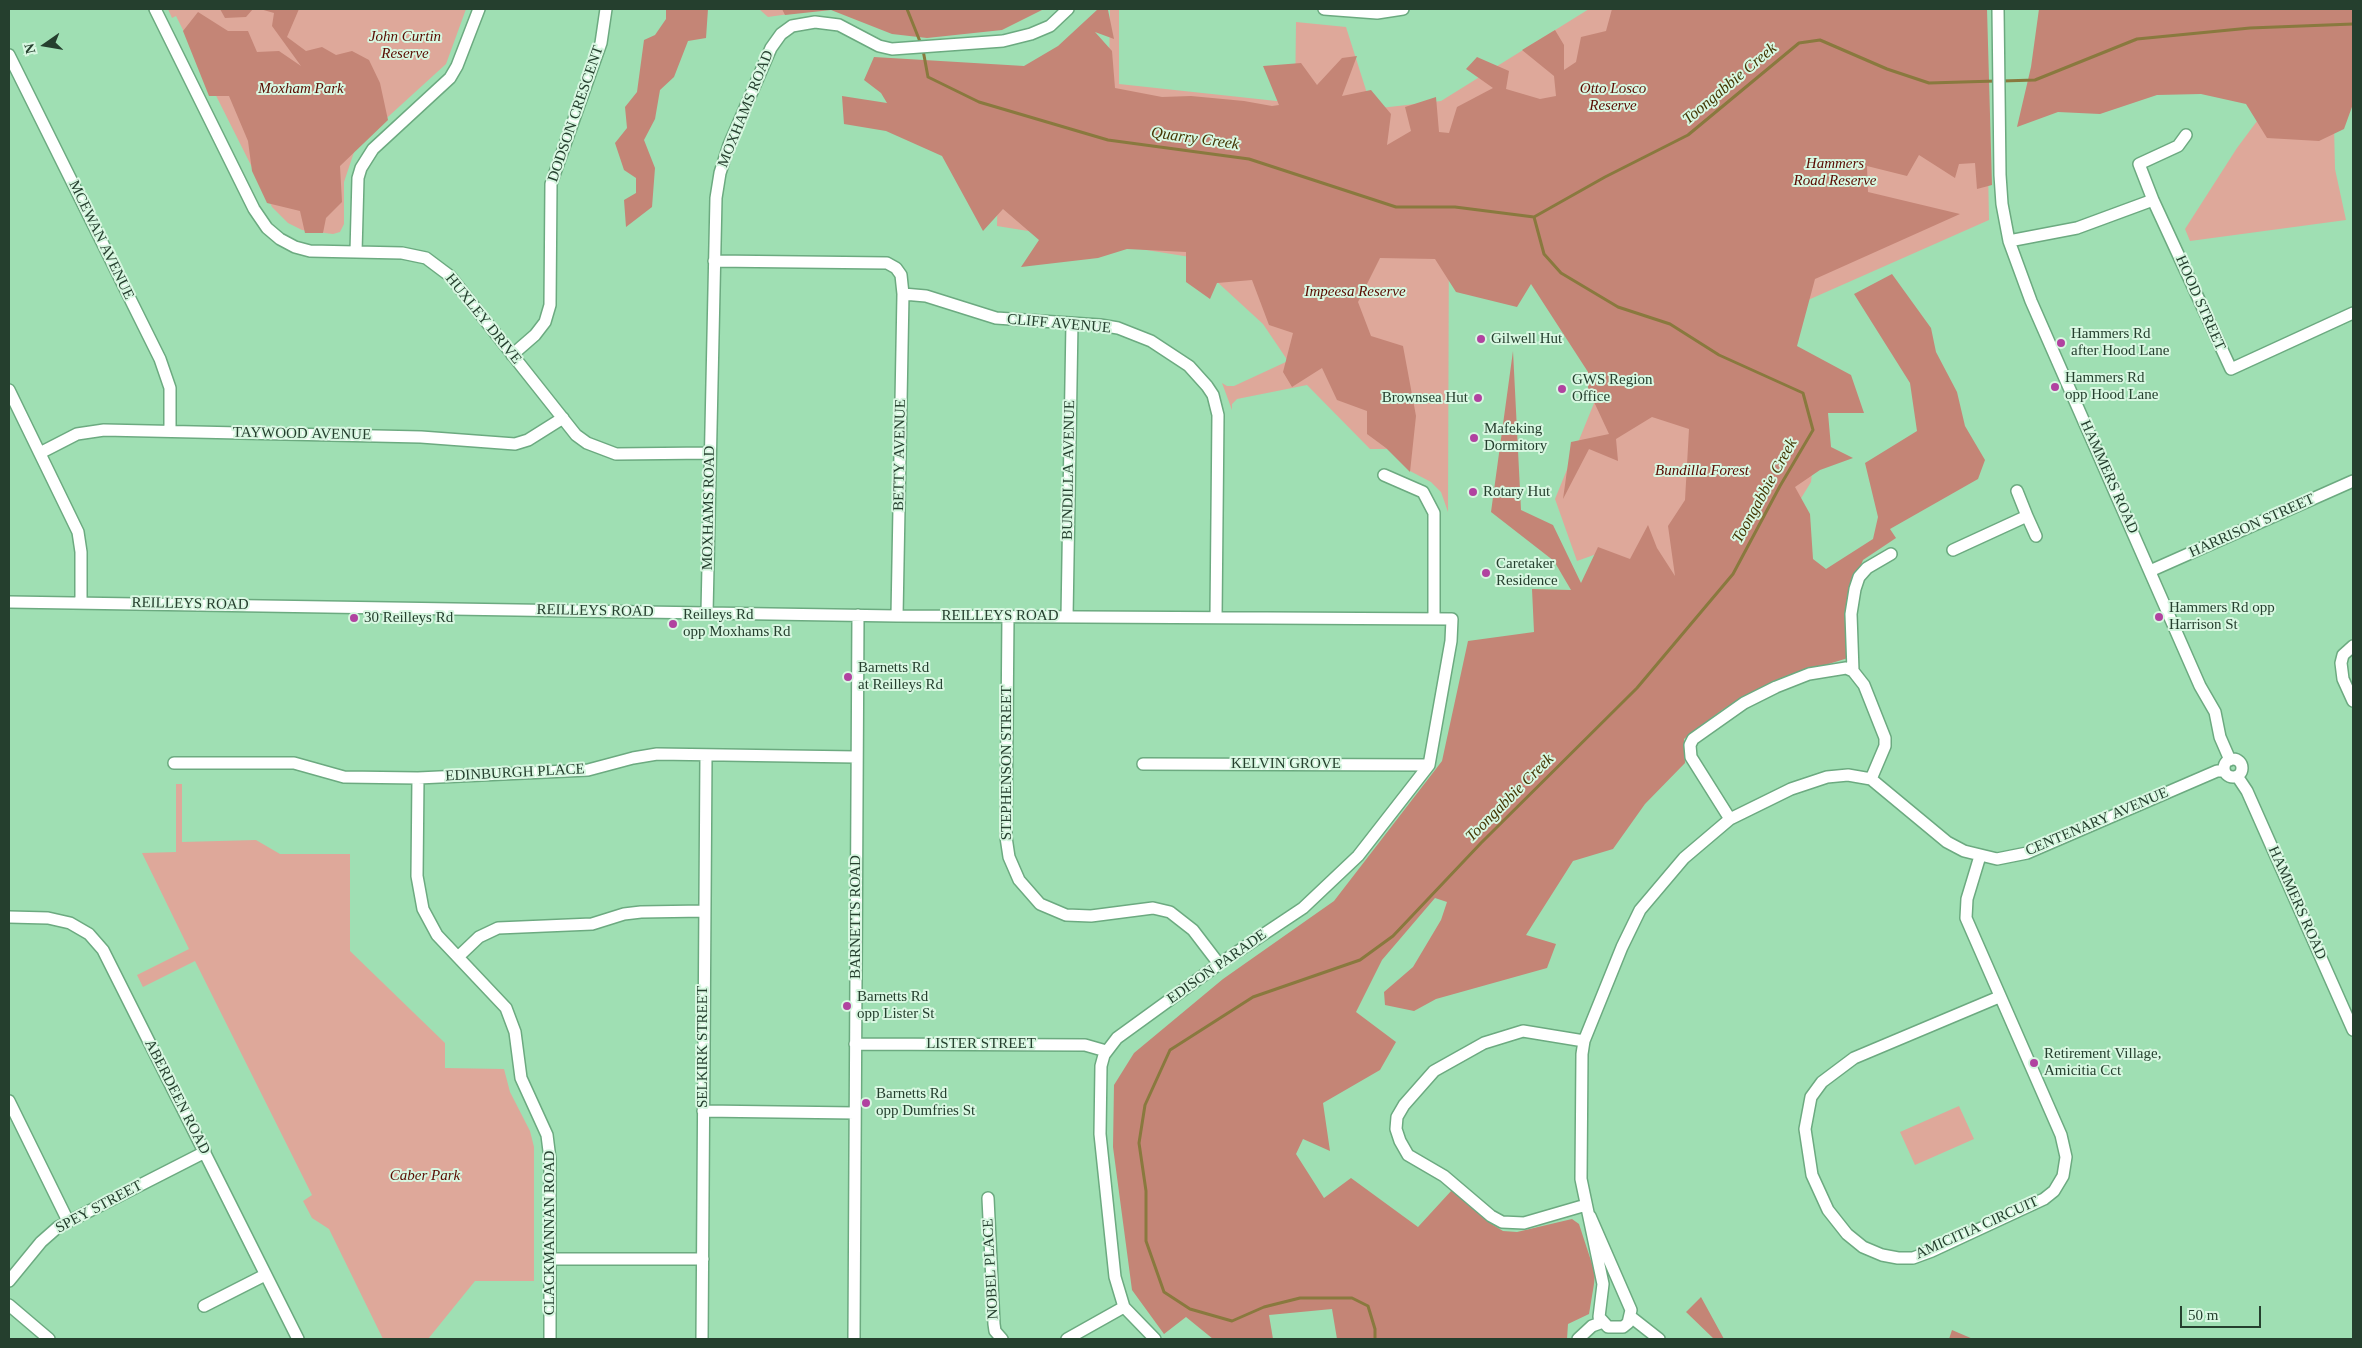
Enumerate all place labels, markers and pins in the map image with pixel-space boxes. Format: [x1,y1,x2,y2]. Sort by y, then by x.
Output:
place label: Hammers Rd after Hood Lane [2071,325,2169,360]
place label: Gilwell Hut [1491,330,1562,348]
marker: Gilwell Hut [1475,333,1487,345]
marker: Hammers Rd after Hood Lane [2055,337,2067,349]
place label: Hammers Rd opp Hood Lane [2065,369,2158,404]
place label: GWS Region Office [1572,371,1652,406]
marker: Hammers Rd opp Hood Lane [2049,381,2061,393]
marker: GWS Region Office [1556,383,1568,395]
place label: Brownsea Hut [1382,389,1468,407]
marker: Brownsea Hut [1472,392,1484,404]
place label: Mafeking Dormitory [1484,420,1547,455]
marker: Mafeking Dormitory [1468,432,1480,444]
place label: Rotary Hut [1483,483,1550,501]
marker: Rotary Hut [1467,486,1479,498]
place label: Caretaker Residence [1496,555,1558,590]
marker: Caretaker Residence [1480,567,1492,579]
place label: Hammers Rd opp Harrison St [2169,599,2275,634]
place label: Reilleys Rd opp Moxhams Rd [683,606,791,641]
place label: 30 Reilleys Rd [364,609,453,627]
marker: Hammers Rd opp Harrison St [2153,611,2165,623]
marker: 30 Reilleys Rd [348,612,360,624]
marker: Reilleys Rd opp Moxhams Rd [667,618,679,630]
place label: Barnetts Rd at Reilleys Rd [858,659,943,694]
marker: Barnetts Rd at Reilleys Rd [842,671,854,683]
place label: Barnetts Rd opp Lister St [857,988,934,1023]
marker: Barnetts Rd opp Lister St [841,1000,853,1012]
place label: Retirement Village, Amicitia Cct [2044,1045,2161,1080]
marker: Retirement Village, Amicitia Cct [2028,1057,2040,1069]
place label: Barnetts Rd opp Dumfries St [876,1085,975,1120]
marker: Barnetts Rd opp Dumfries St [860,1097,872,1109]

